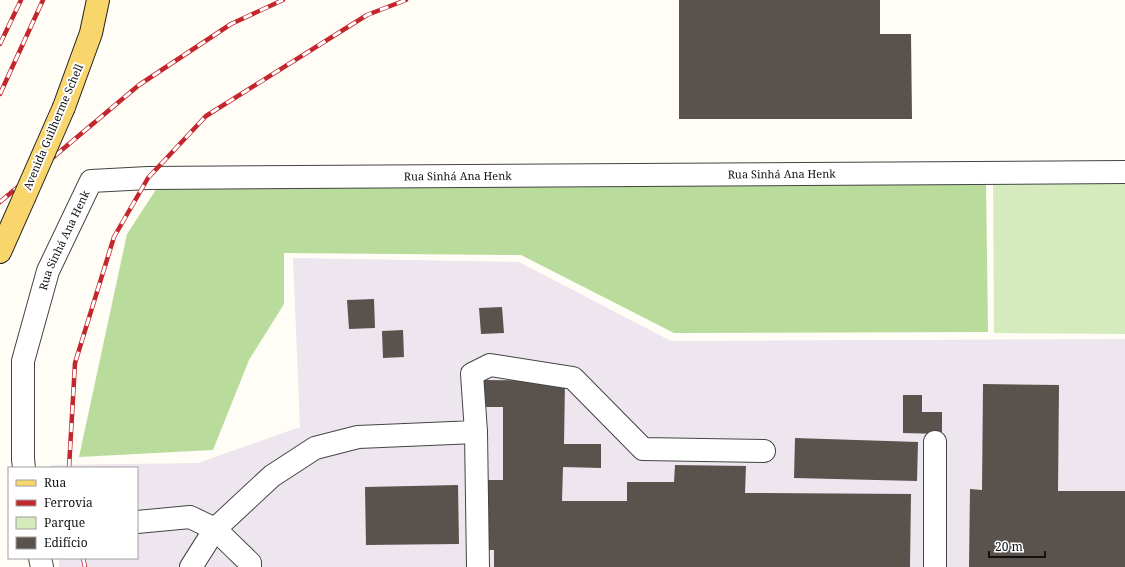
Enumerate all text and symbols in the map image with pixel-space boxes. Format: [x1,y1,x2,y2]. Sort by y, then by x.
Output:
street label: Avenida Guilherme Schell [19,61,86,192]
street label: Rua Sinhá Ana Henk [728,166,836,181]
street label: Rua Sinhá Ana Henk [404,168,512,183]
street label: Rua Sinhá Ana Henk [35,187,93,292]
legend [8,467,138,559]
text: Rua [44,474,66,491]
text: Ferrovia [44,494,93,511]
text: Parque [44,514,85,531]
scale bar [989,533,1045,559]
text: Edifício [44,534,88,551]
text: 20 m [995,538,1023,555]

